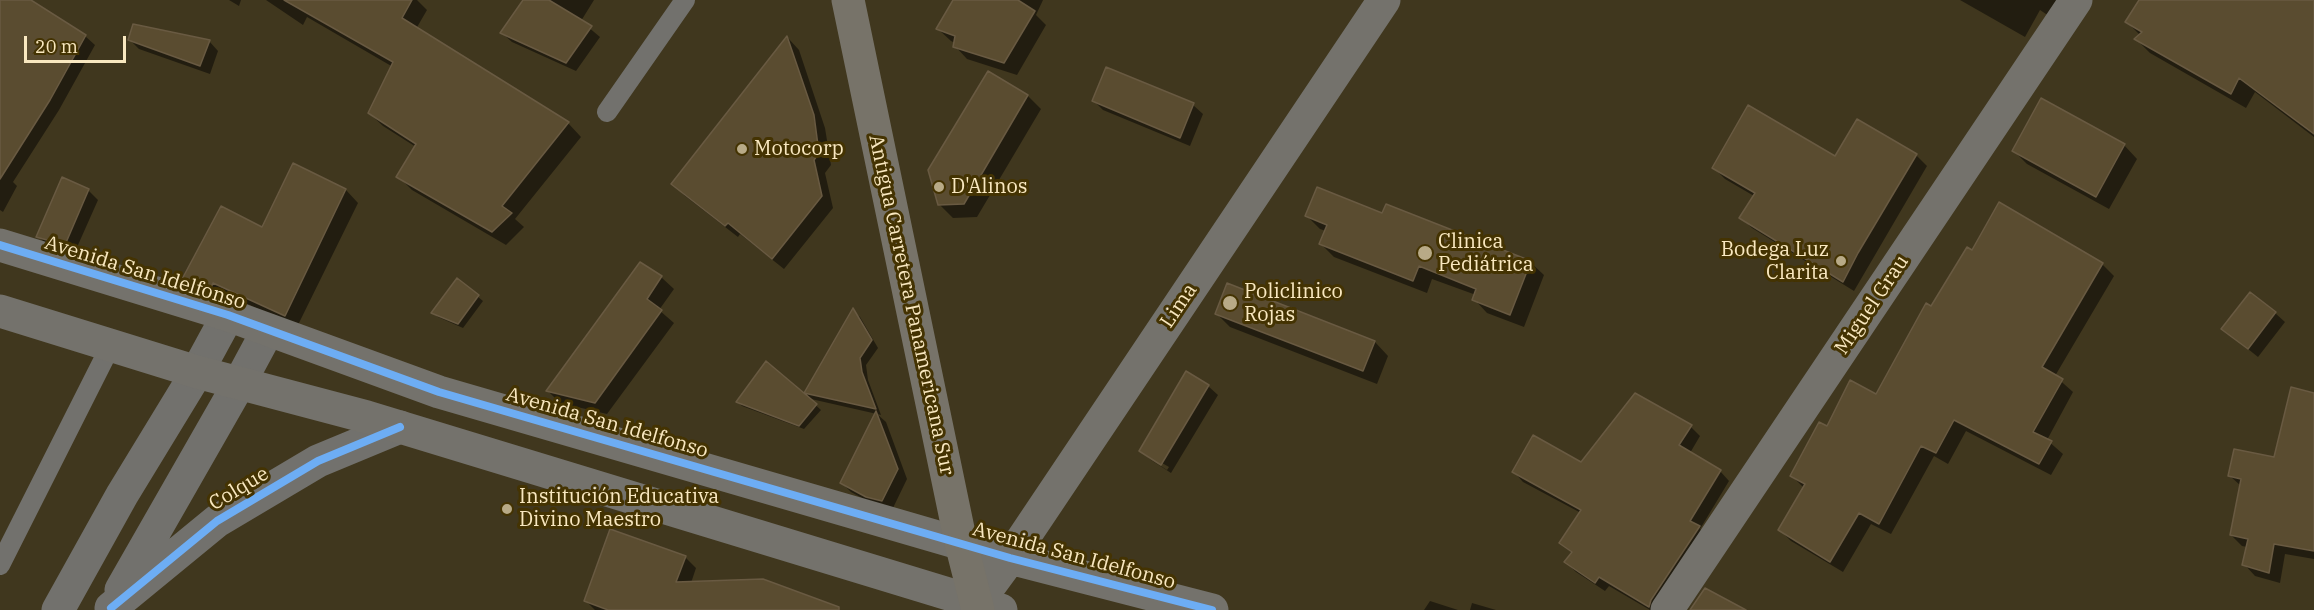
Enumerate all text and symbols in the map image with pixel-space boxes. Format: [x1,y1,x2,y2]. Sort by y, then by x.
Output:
scale bar [27,24,129,62]
text: 20 m [35,35,78,58]
street label: Antigua Carretera Panamericana Sur [863,133,959,477]
place label: Motocorp [754,137,844,161]
marker: Motocorp [735,142,749,156]
place label: D'Alinos [951,175,1028,199]
marker: D'Alinos [932,180,946,194]
place label: Clinica Pediátrica [1438,230,1534,277]
street label: Avenida San Idelfonso [42,231,248,315]
place label: Bodega Luz Clarita [1721,238,1829,285]
marker: Clinica Pediátrica [1416,244,1434,262]
street label: Miguel Grau [1830,251,1914,359]
marker: Bodega Luz Clarita [1834,254,1848,268]
street label: Lima [1156,279,1202,333]
place label: Policlinico Rojas [1244,280,1343,327]
marker: Policlinico Rojas [1221,294,1239,312]
street label: Avenida San Idelfonso [503,383,711,463]
street label: Colque [205,462,273,516]
place label: Institución Educativa Divino Maestro [519,485,719,532]
marker: Institución Educativa Divino Maestro [500,502,514,516]
street label: Avenida San Idelfonso [970,517,1178,595]

